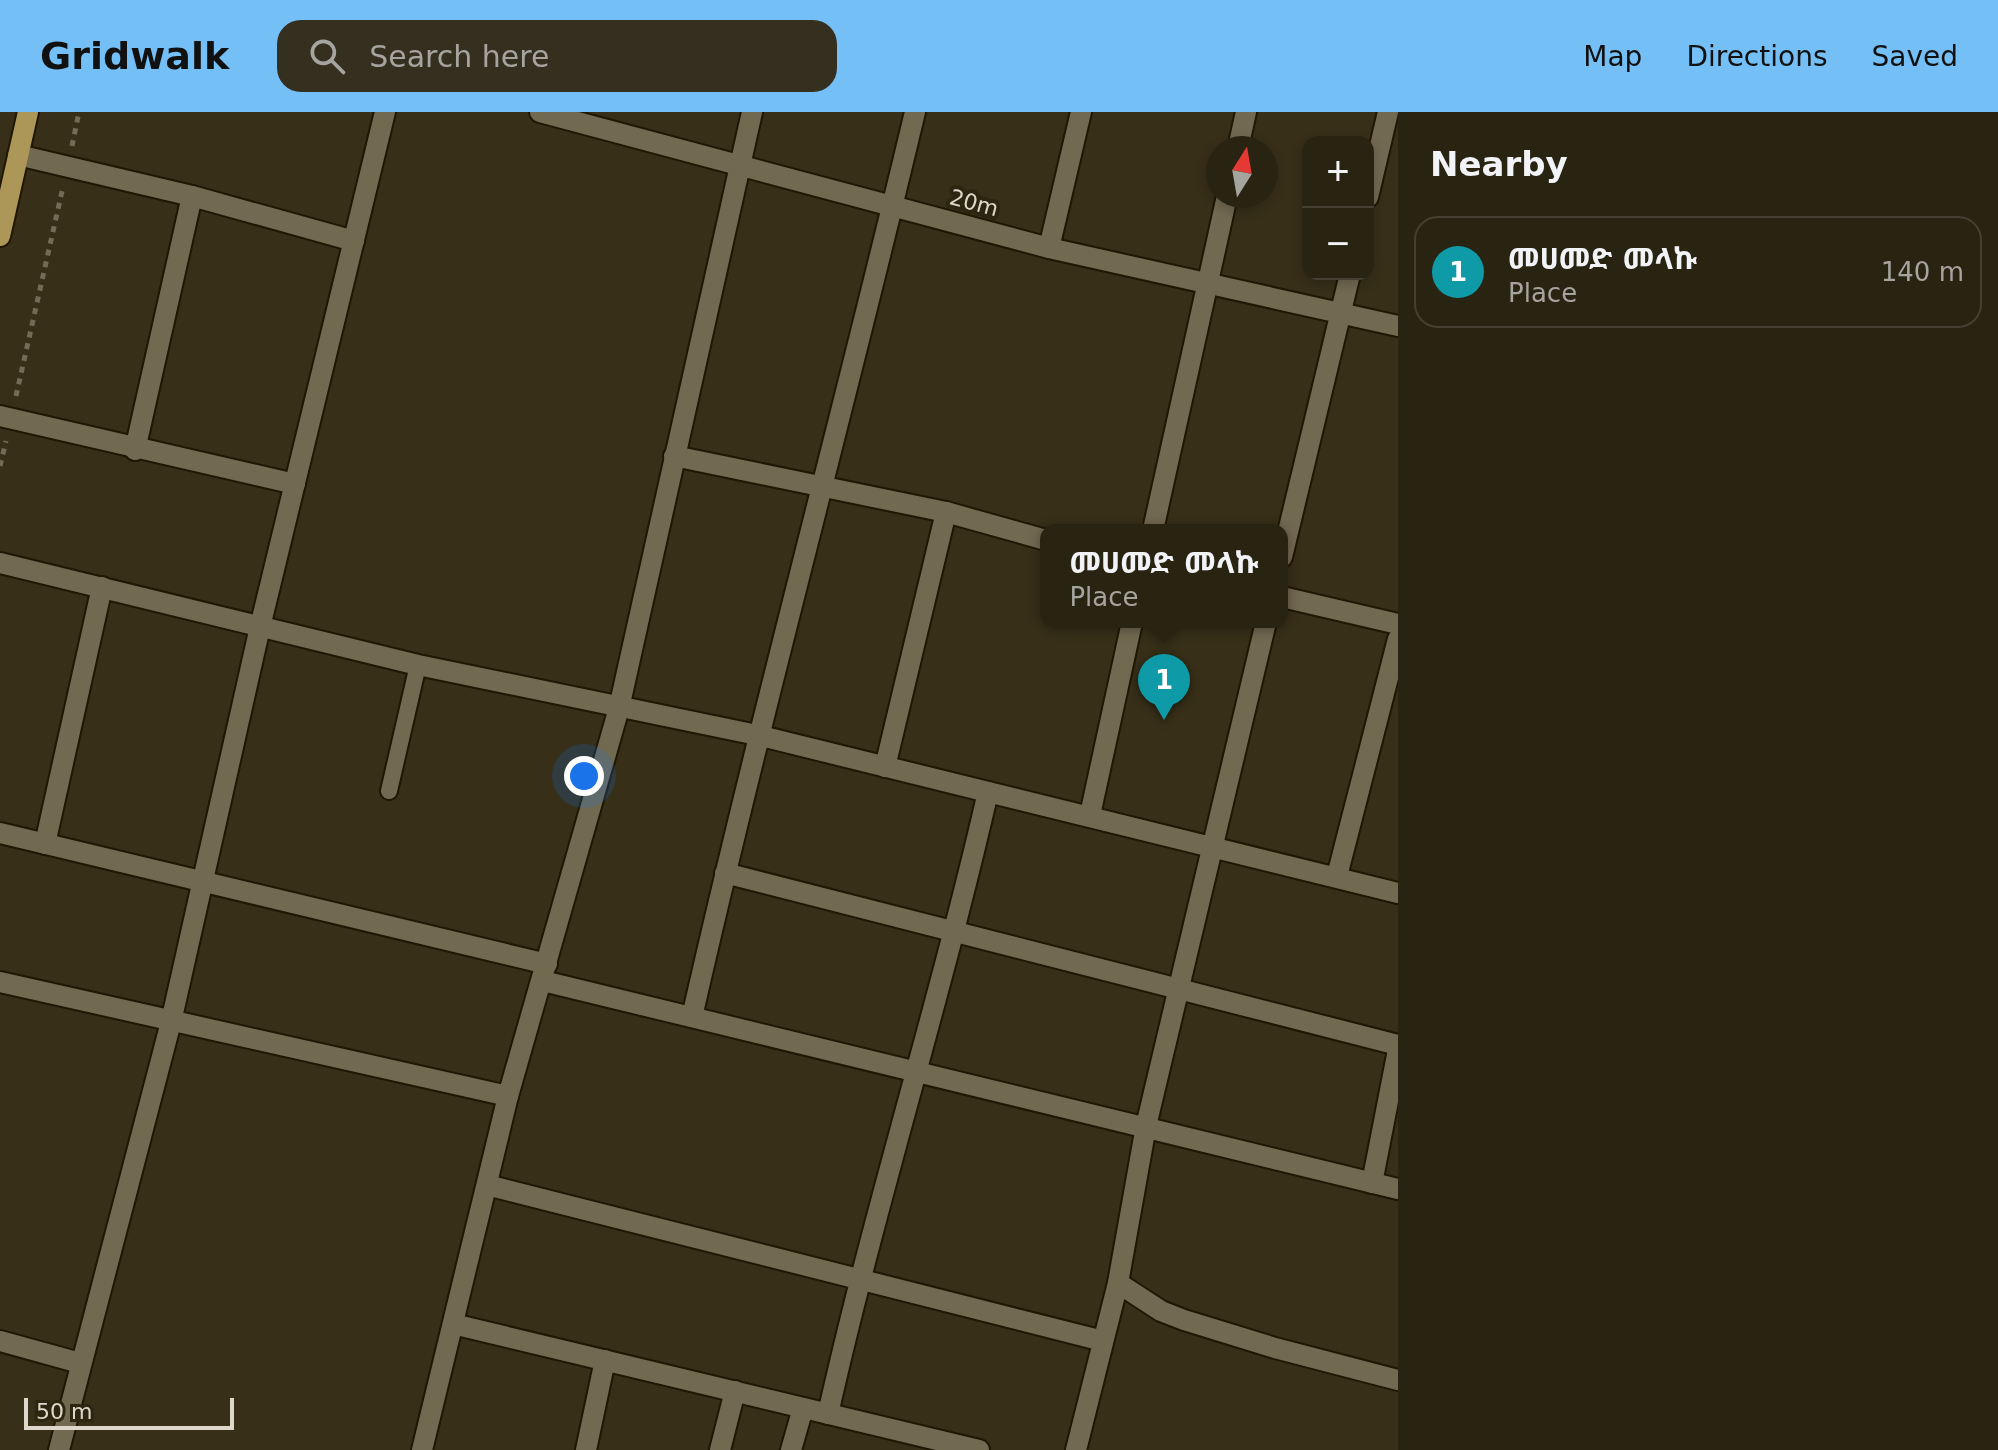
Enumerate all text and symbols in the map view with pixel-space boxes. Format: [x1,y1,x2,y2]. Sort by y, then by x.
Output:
search box [277,20,837,92]
text: Gridwalk [40,34,229,78]
icon: search [305,34,349,78]
text: Search here [369,39,549,74]
text: Map [1583,40,1642,73]
text: Directions [1686,40,1827,73]
text: Saved [1871,40,1958,73]
north arrow [1206,136,1278,208]
map controls [1302,136,1374,280]
button: + [1302,136,1374,208]
text: Nearby [1430,144,1568,184]
street label: 20m [947,185,1001,221]
button: − [1302,208,1374,280]
text: መሀመድ መላኩ [1508,241,1697,276]
text: 1 [1449,257,1467,287]
text: 140 m [1881,257,1964,287]
text: Place [1508,278,1577,308]
popup [1040,524,1288,628]
text: መሀመድ መላኩ [1069,545,1259,580]
text: Place [1069,582,1139,612]
pin: 1 [1138,654,1190,720]
your location [564,756,604,796]
scale bar [24,1394,234,1430]
text: 50 m [36,1399,92,1424]

